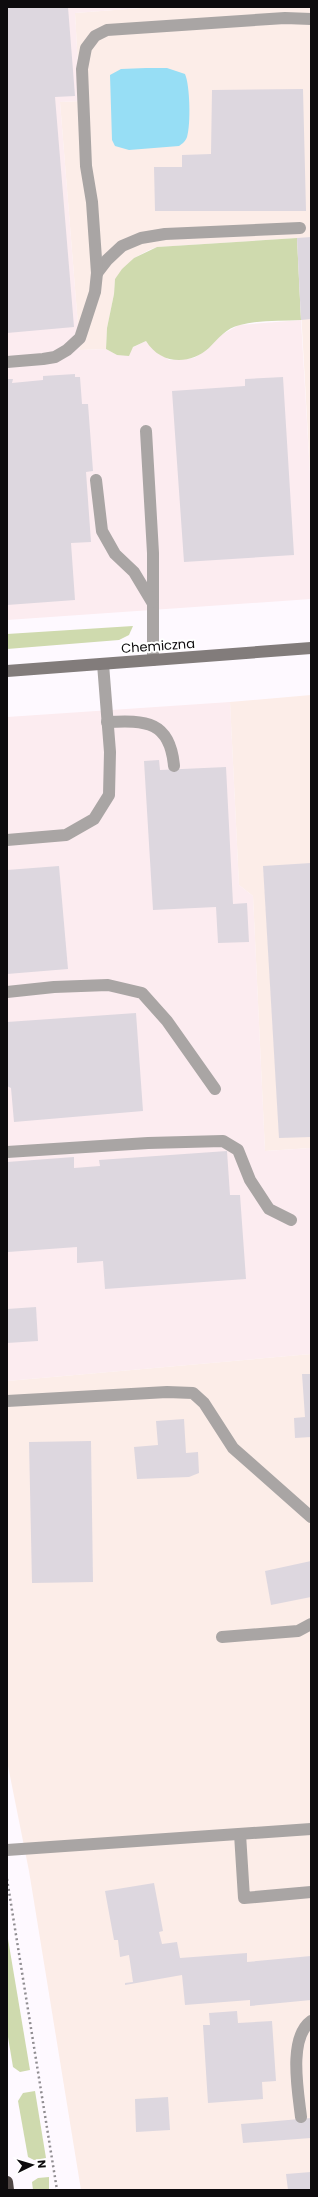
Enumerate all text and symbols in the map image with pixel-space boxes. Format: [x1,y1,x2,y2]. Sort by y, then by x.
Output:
street label: Chemiczna [120,634,196,658]
north arrow [12,2145,52,2185]
text: N [34,2159,50,2169]

